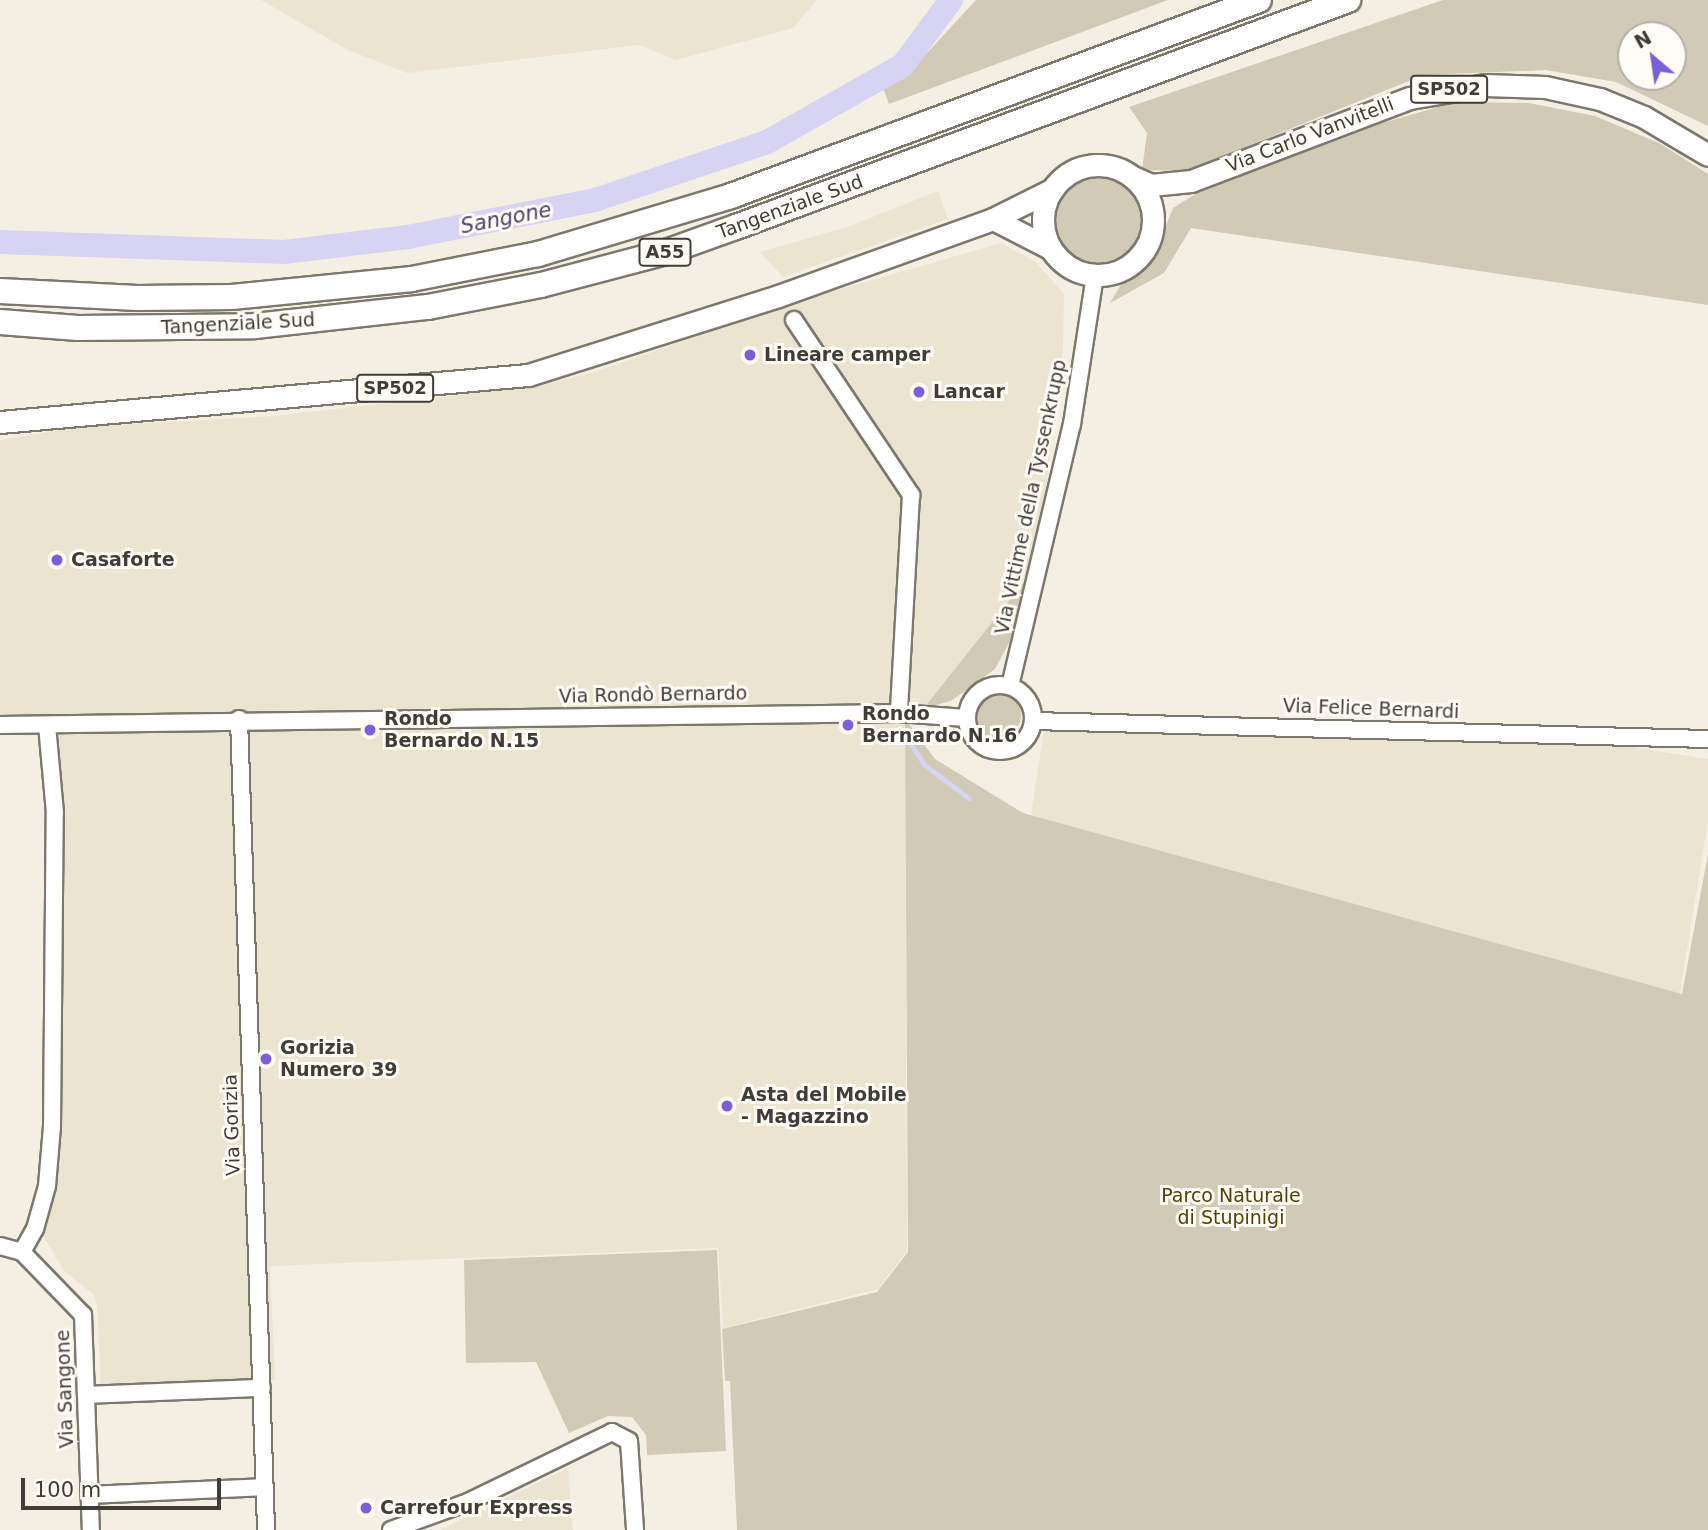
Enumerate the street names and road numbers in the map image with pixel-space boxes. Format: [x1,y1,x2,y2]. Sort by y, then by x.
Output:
road number: SP502 [1409,74,1489,104]
street label: Via Carlo Vanvitelli [1223,92,1397,178]
street label: Tangenziale Sud [714,170,866,244]
road number: A55 [637,238,693,266]
street label: Tangenziale Sud [161,309,315,339]
street label: Via Vittime della Tyssenkrupp [991,358,1071,636]
road number: SP502 [355,374,435,402]
street label: Via Rondò Bernardo [559,682,747,708]
street label: Via Felice Bernardi [1282,695,1460,723]
street label: Via Gorizia [219,1074,245,1176]
street label: Via Sangone [52,1329,78,1449]

